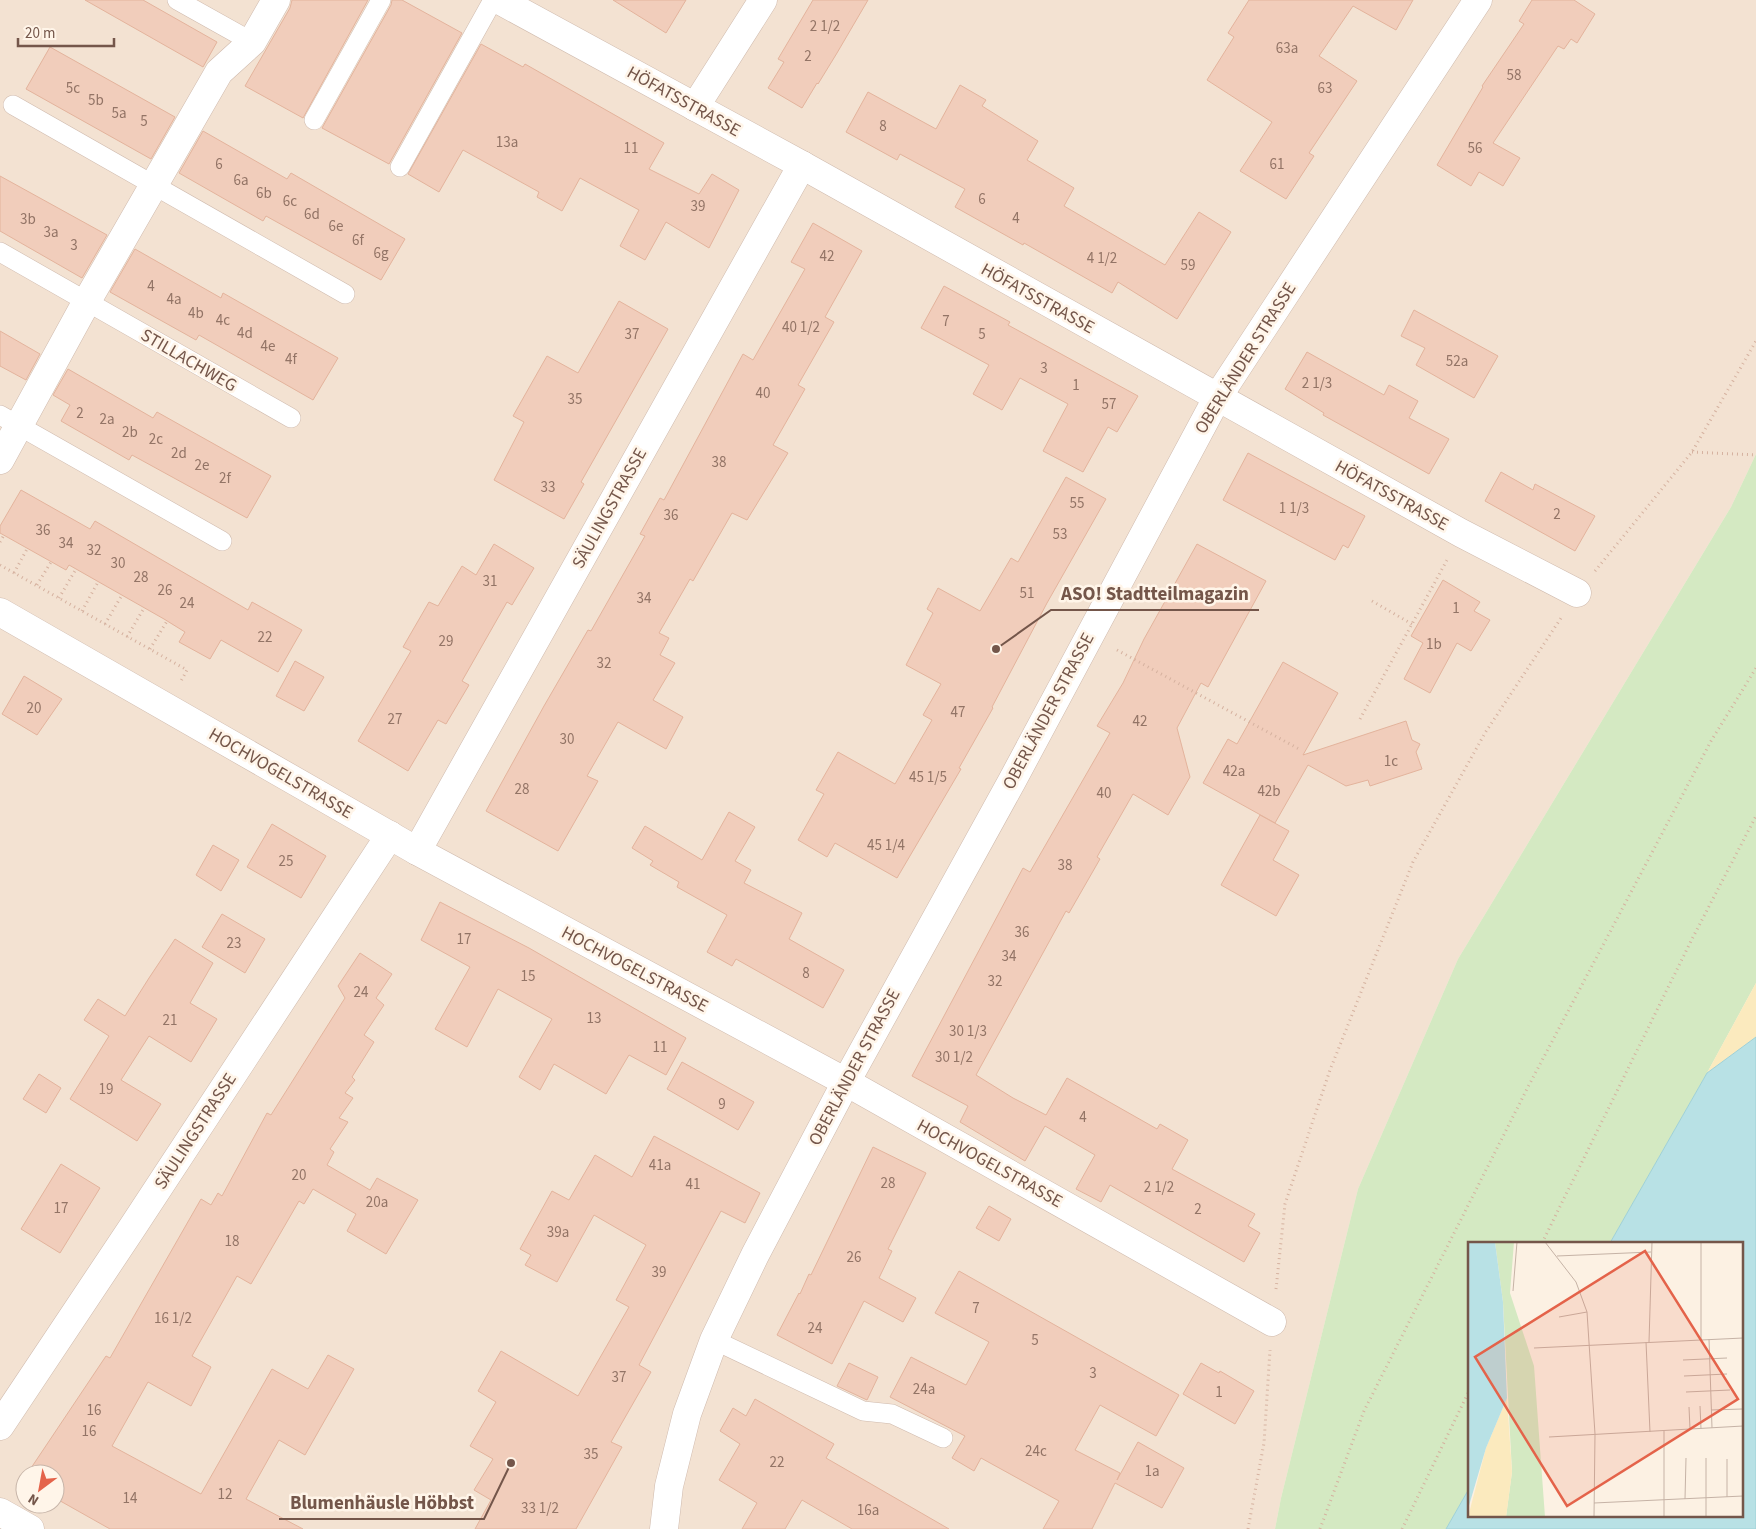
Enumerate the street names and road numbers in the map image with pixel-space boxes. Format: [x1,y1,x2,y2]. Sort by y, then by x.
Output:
street label: HÖFATSSTRASSE [622,60,745,143]
street label: HÖFATSSTRASSE [976,257,1099,340]
street label: OBERLÄNDER STRASSE [1189,278,1302,439]
street label: STILLACHWEG [136,323,242,398]
street label: SÄULINGSTRASSE [566,443,653,573]
street label: HÖFATSSTRASSE [1330,454,1453,537]
street label: OBERLÄNDER STRASSE [997,628,1100,794]
street label: HOCHVOGELSTRASSE [204,722,358,825]
street label: HOCHVOGELSTRASSE [557,920,713,1019]
street label: OBERLÄNDER STRASSE [803,984,906,1150]
street label: SÄULINGSTRASSE [148,1068,242,1194]
street label: HOCHVOGELSTRASSE [912,1113,1067,1214]

